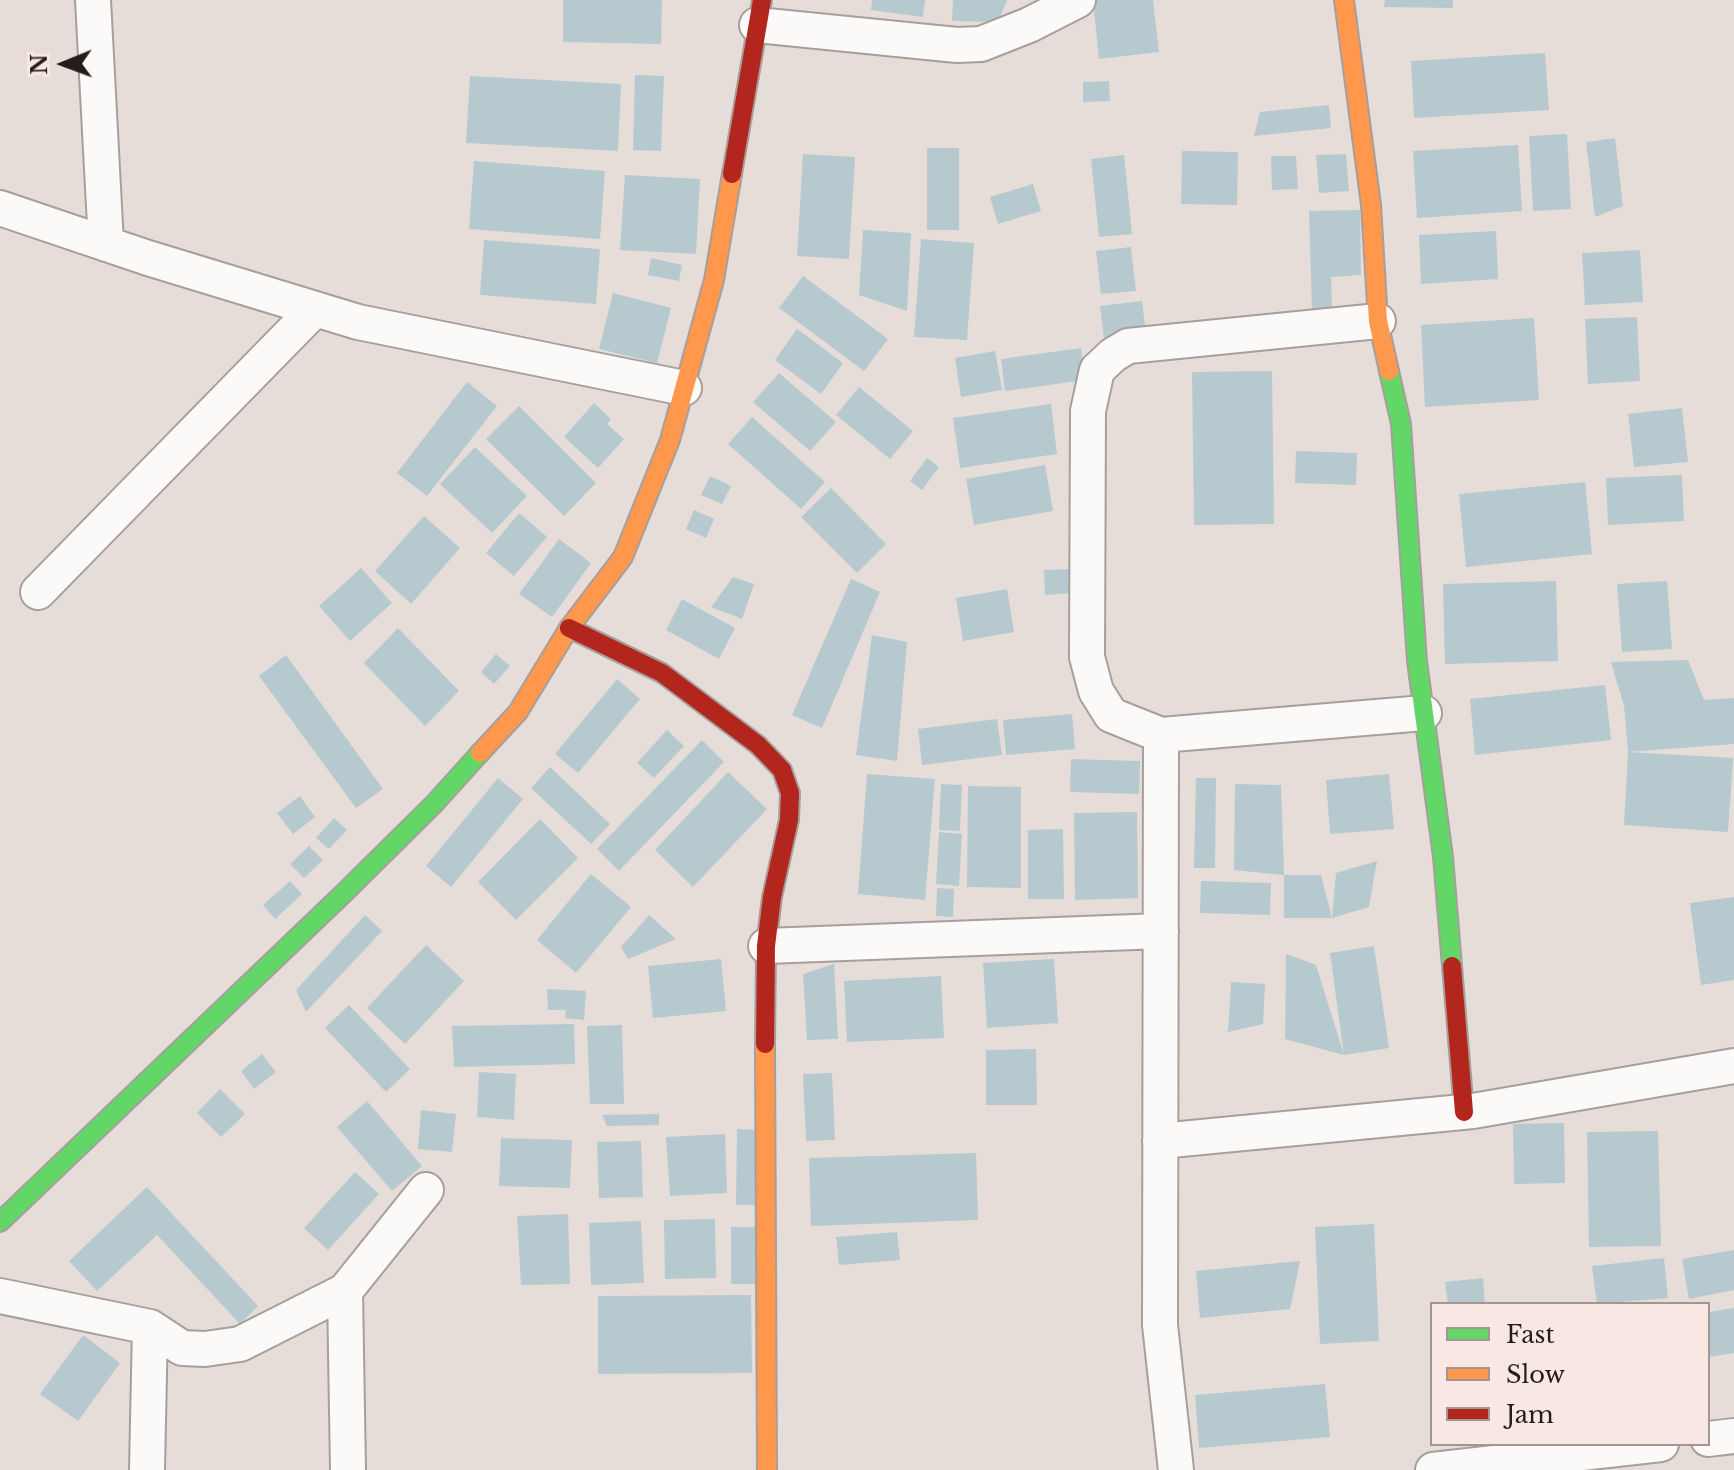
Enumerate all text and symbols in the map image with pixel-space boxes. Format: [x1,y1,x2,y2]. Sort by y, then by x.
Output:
north arrow [24,24,104,104]
text: N [26,54,53,75]
legend [1430,1302,1710,1446]
text: Fast [1506,1320,1554,1349]
text: Slow [1506,1360,1565,1389]
text: Jam [1506,1400,1554,1429]

